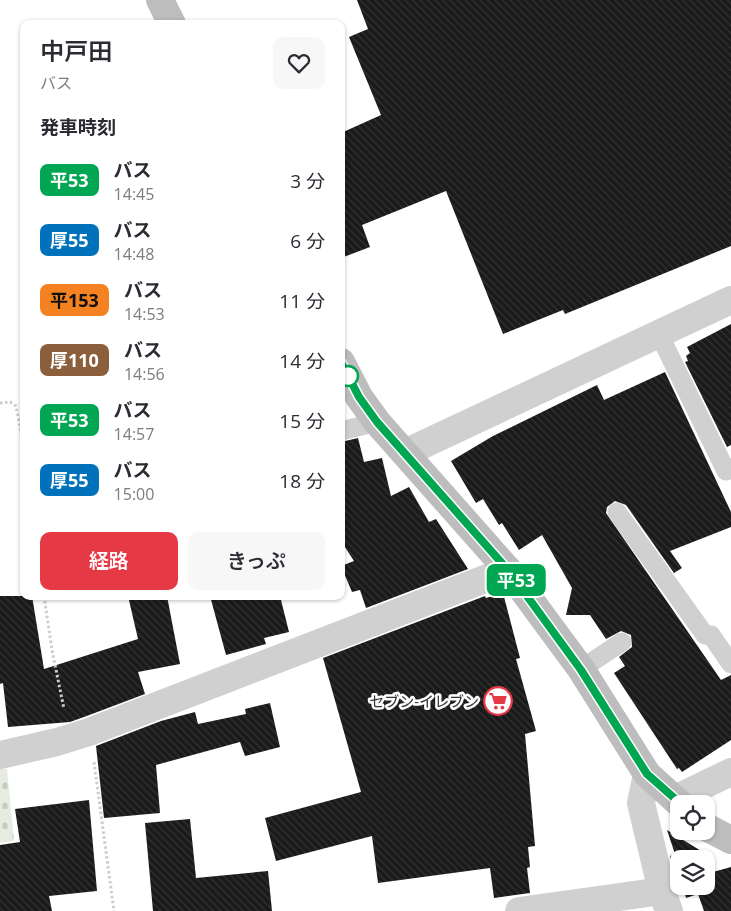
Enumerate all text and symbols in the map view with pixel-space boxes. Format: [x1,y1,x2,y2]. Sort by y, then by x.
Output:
text: 中戸田 [40,34,112,67]
button: heart [273,37,325,89]
text: バス [40,72,72,94]
text: 発車時刻 [40,114,116,140]
text: バス [114,157,152,183]
text: 平53 [50,168,89,192]
text: 3 分 [290,168,325,194]
text: 14:45 [114,183,154,205]
text: バス [114,217,152,243]
text: 厚55 [50,228,89,252]
text: 6 分 [290,228,325,254]
text: 14:48 [114,243,154,265]
text: バス [124,277,162,303]
text: 平153 [50,288,99,312]
text: 11 分 [279,288,325,314]
text: 14:53 [124,303,165,325]
text: バス [124,337,162,363]
text: 厚110 [50,348,99,372]
text: 14 分 [279,348,325,374]
text: 14:56 [124,363,165,385]
unlabelled marker [337,365,359,387]
text: バス [114,397,152,423]
text: 平53 [50,408,89,432]
text: 15 分 [279,408,325,434]
text: 14:57 [114,423,154,445]
text: バス [114,457,152,483]
text: 厚55 [50,468,89,492]
text: 18 分 [279,468,325,494]
text: 15:00 [114,483,154,505]
button: 経路 [40,532,178,590]
button: きっぷ [188,532,325,590]
line badge: 平53 [487,564,545,596]
text: 平53 [497,568,535,592]
supermarket icon: セブン-イレブン [483,686,513,716]
place label: セブン-イレブン [369,691,479,711]
map controls [670,795,715,895]
button: locate [670,795,715,840]
button: layers [670,850,715,895]

